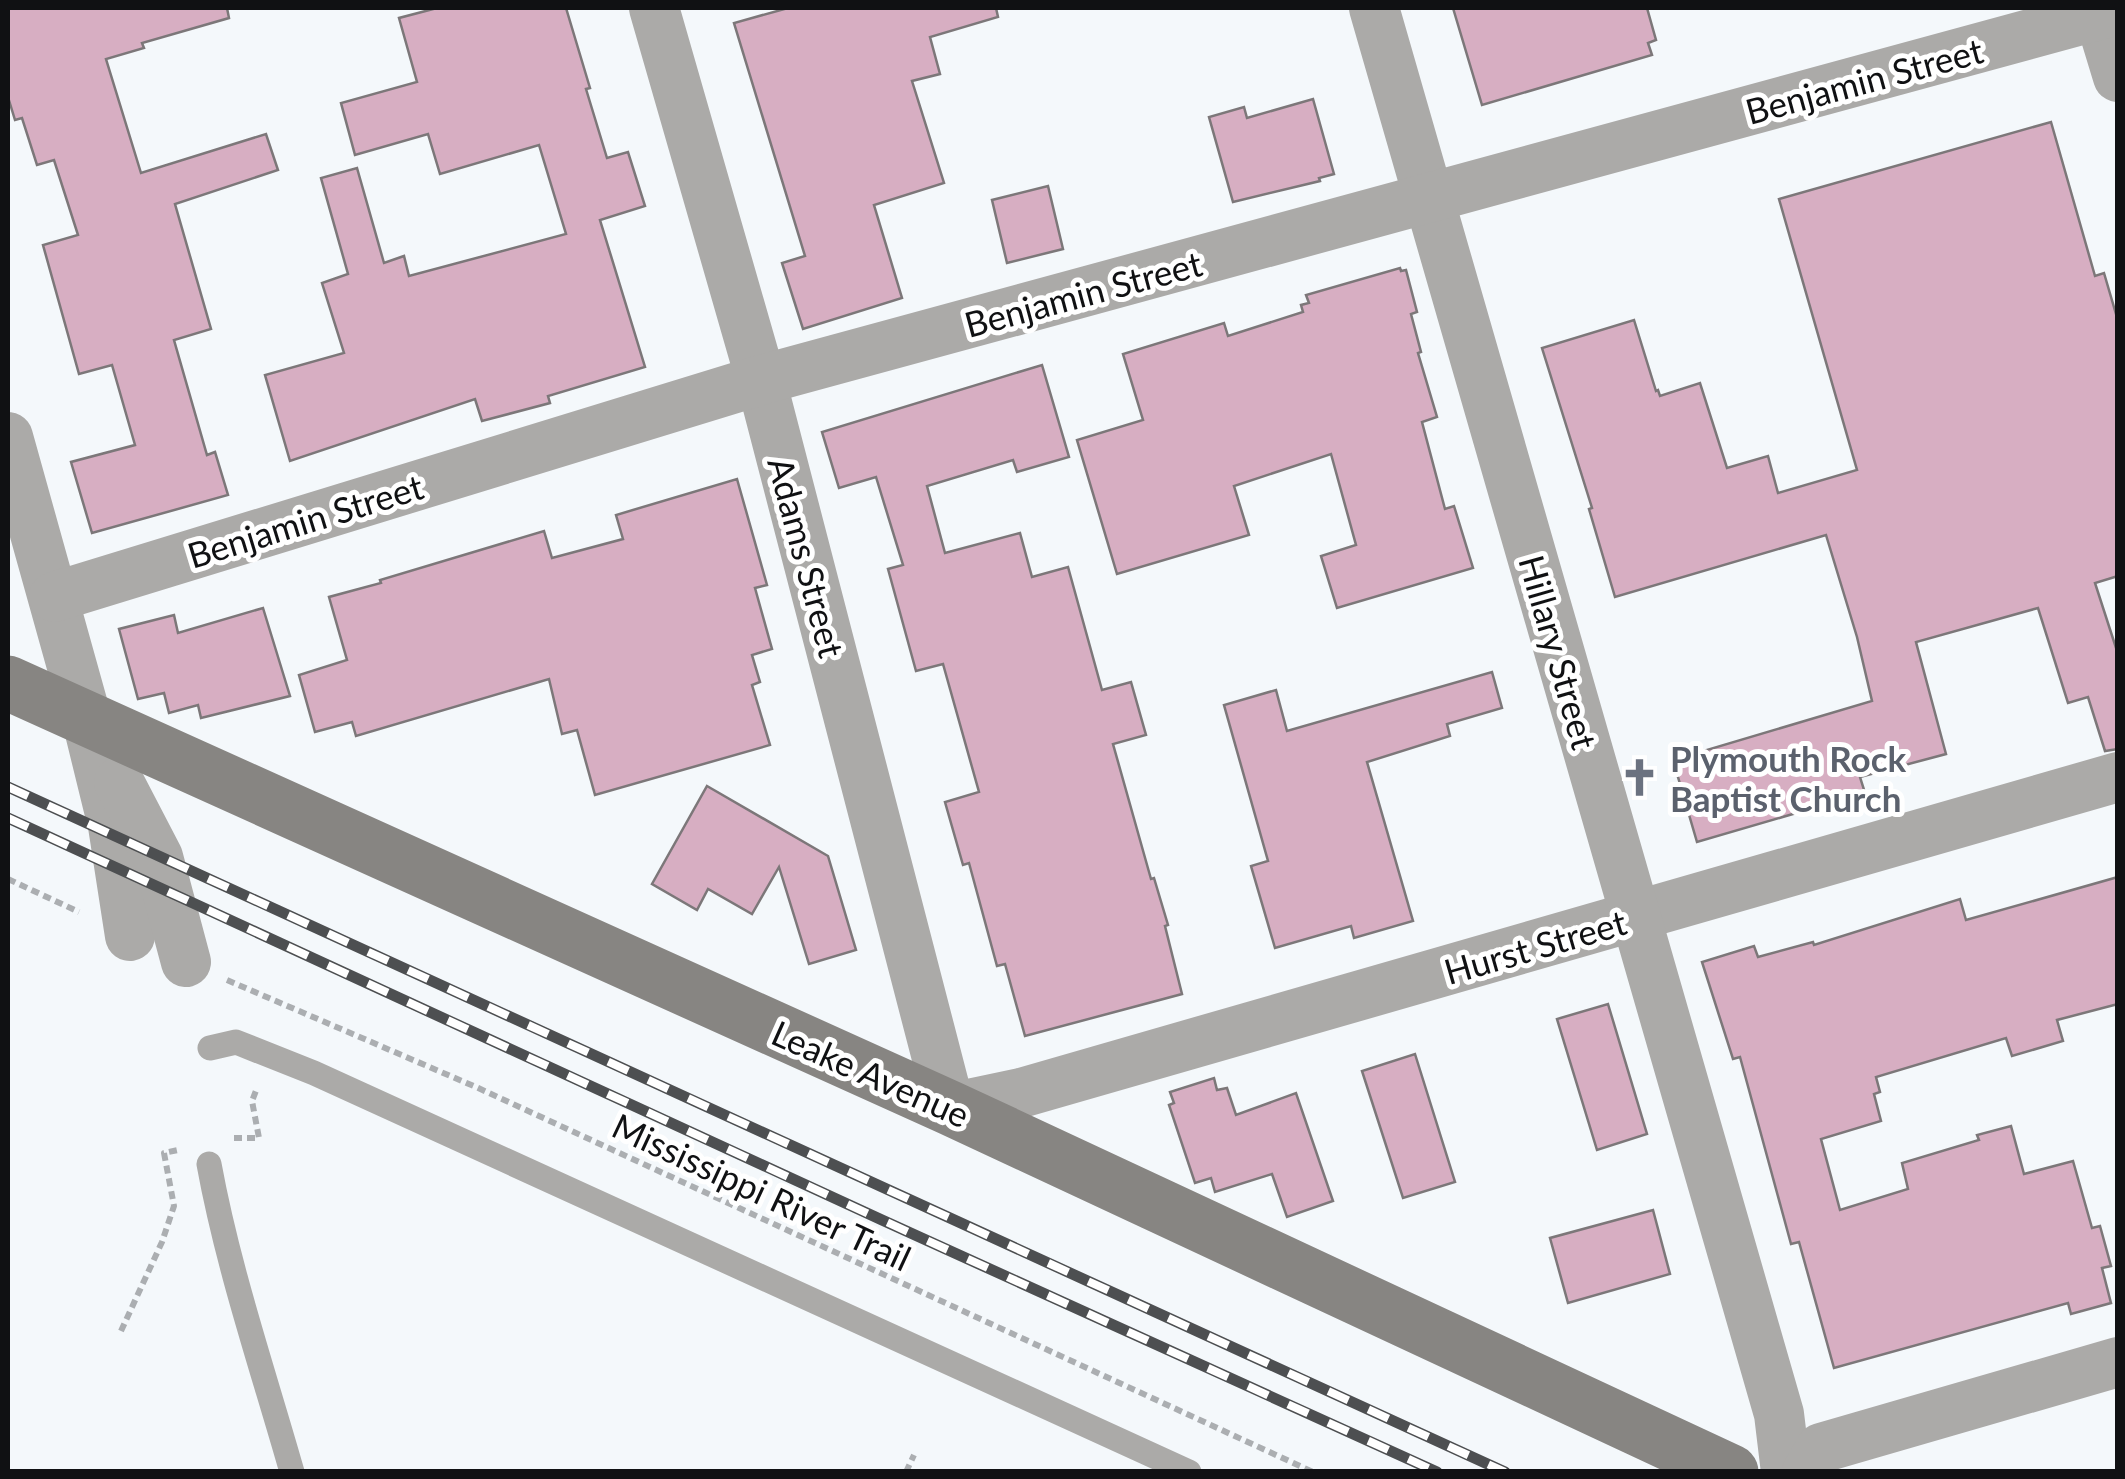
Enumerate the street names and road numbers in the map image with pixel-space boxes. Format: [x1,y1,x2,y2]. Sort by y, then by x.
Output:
street label: Benjamin Street [1741,28,1988,132]
street label: Benjamin Street [960,241,1207,345]
street label: Adams Street [760,452,854,662]
street label: Benjamin Street [182,464,428,576]
street label: Hillary Street [1511,550,1607,754]
street label: Hurst Street [1439,900,1631,992]
street label: Leake Avenue [766,1011,976,1135]
street label: Mississippi River Trail [606,1103,918,1279]

